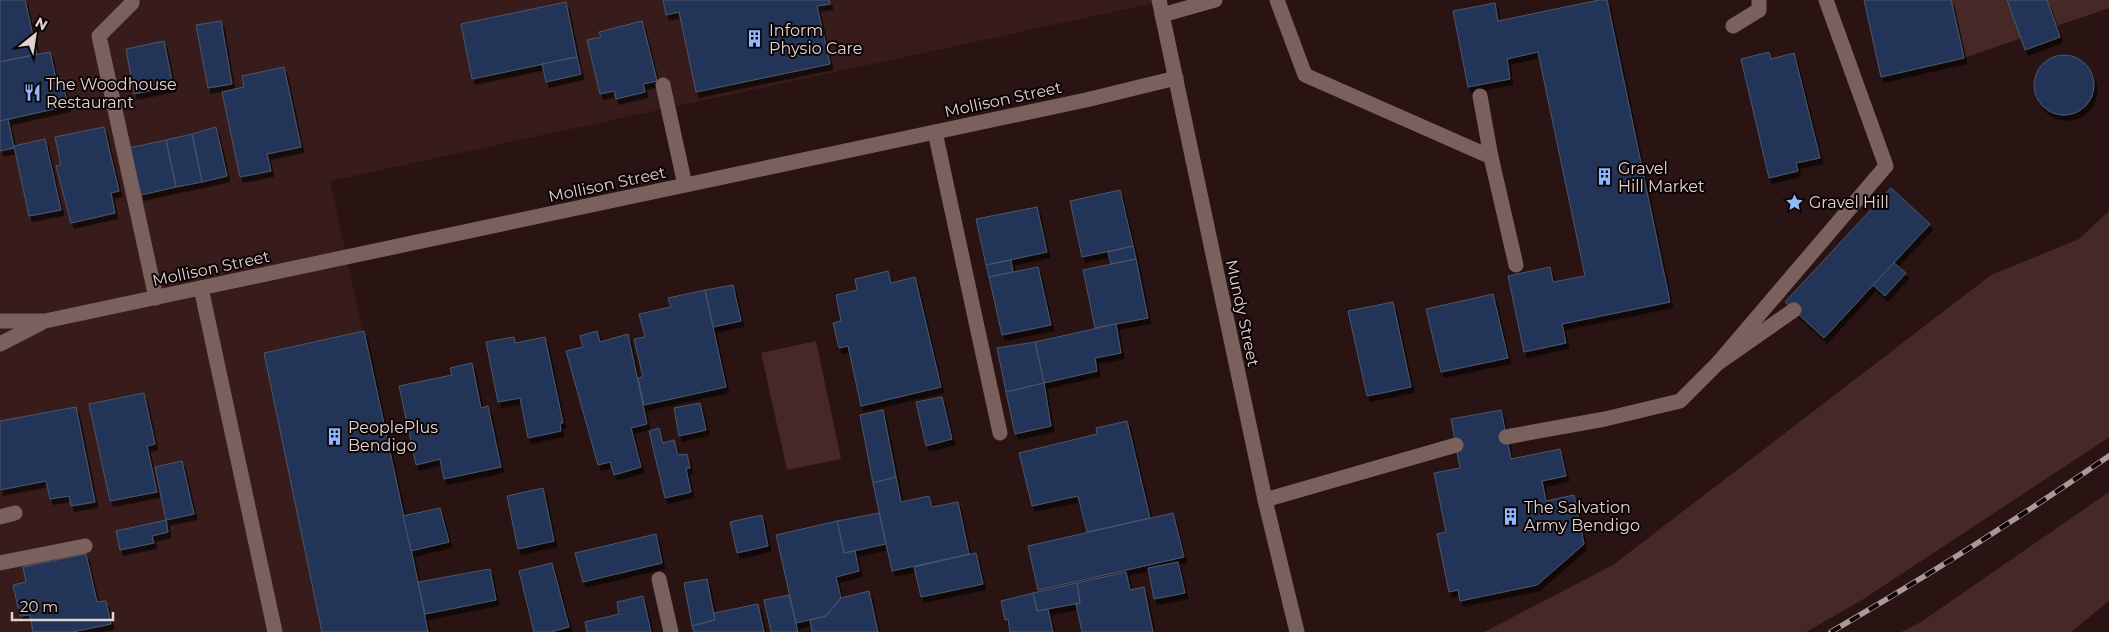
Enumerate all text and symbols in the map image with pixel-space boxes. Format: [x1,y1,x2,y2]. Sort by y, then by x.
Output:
north arrow [10,10,60,60]
text: N [32,13,51,34]
place label: Inform Physio Care [769,21,862,58]
building icon: Inform Physio Care [745,29,765,49]
place label: The Woodhouse Restaurant [46,75,177,112]
street label: Mollison Street [943,78,1064,121]
restaurant icon: The Woodhouse Restaurant [22,83,42,103]
place label: Gravel Hill Market [1618,159,1705,196]
street label: Mollison Street [547,163,668,206]
building icon: Gravel Hill Market [1594,167,1614,187]
place icon: Gravel Hill [1785,192,1805,212]
place label: Gravel Hill [1809,193,1889,212]
street label: Mollison Street [151,247,272,290]
street label: Mundy Street [1222,258,1263,369]
place label: PeoplePlus Bendigo [348,418,438,455]
building icon: PeoplePlus Bendigo [324,426,344,446]
place label: The Salvation Army Bendigo [1524,498,1640,535]
building icon: The Salvation Army Bendigo [1500,506,1520,526]
scale bar [12,590,114,622]
text: 20 m [20,597,58,616]

